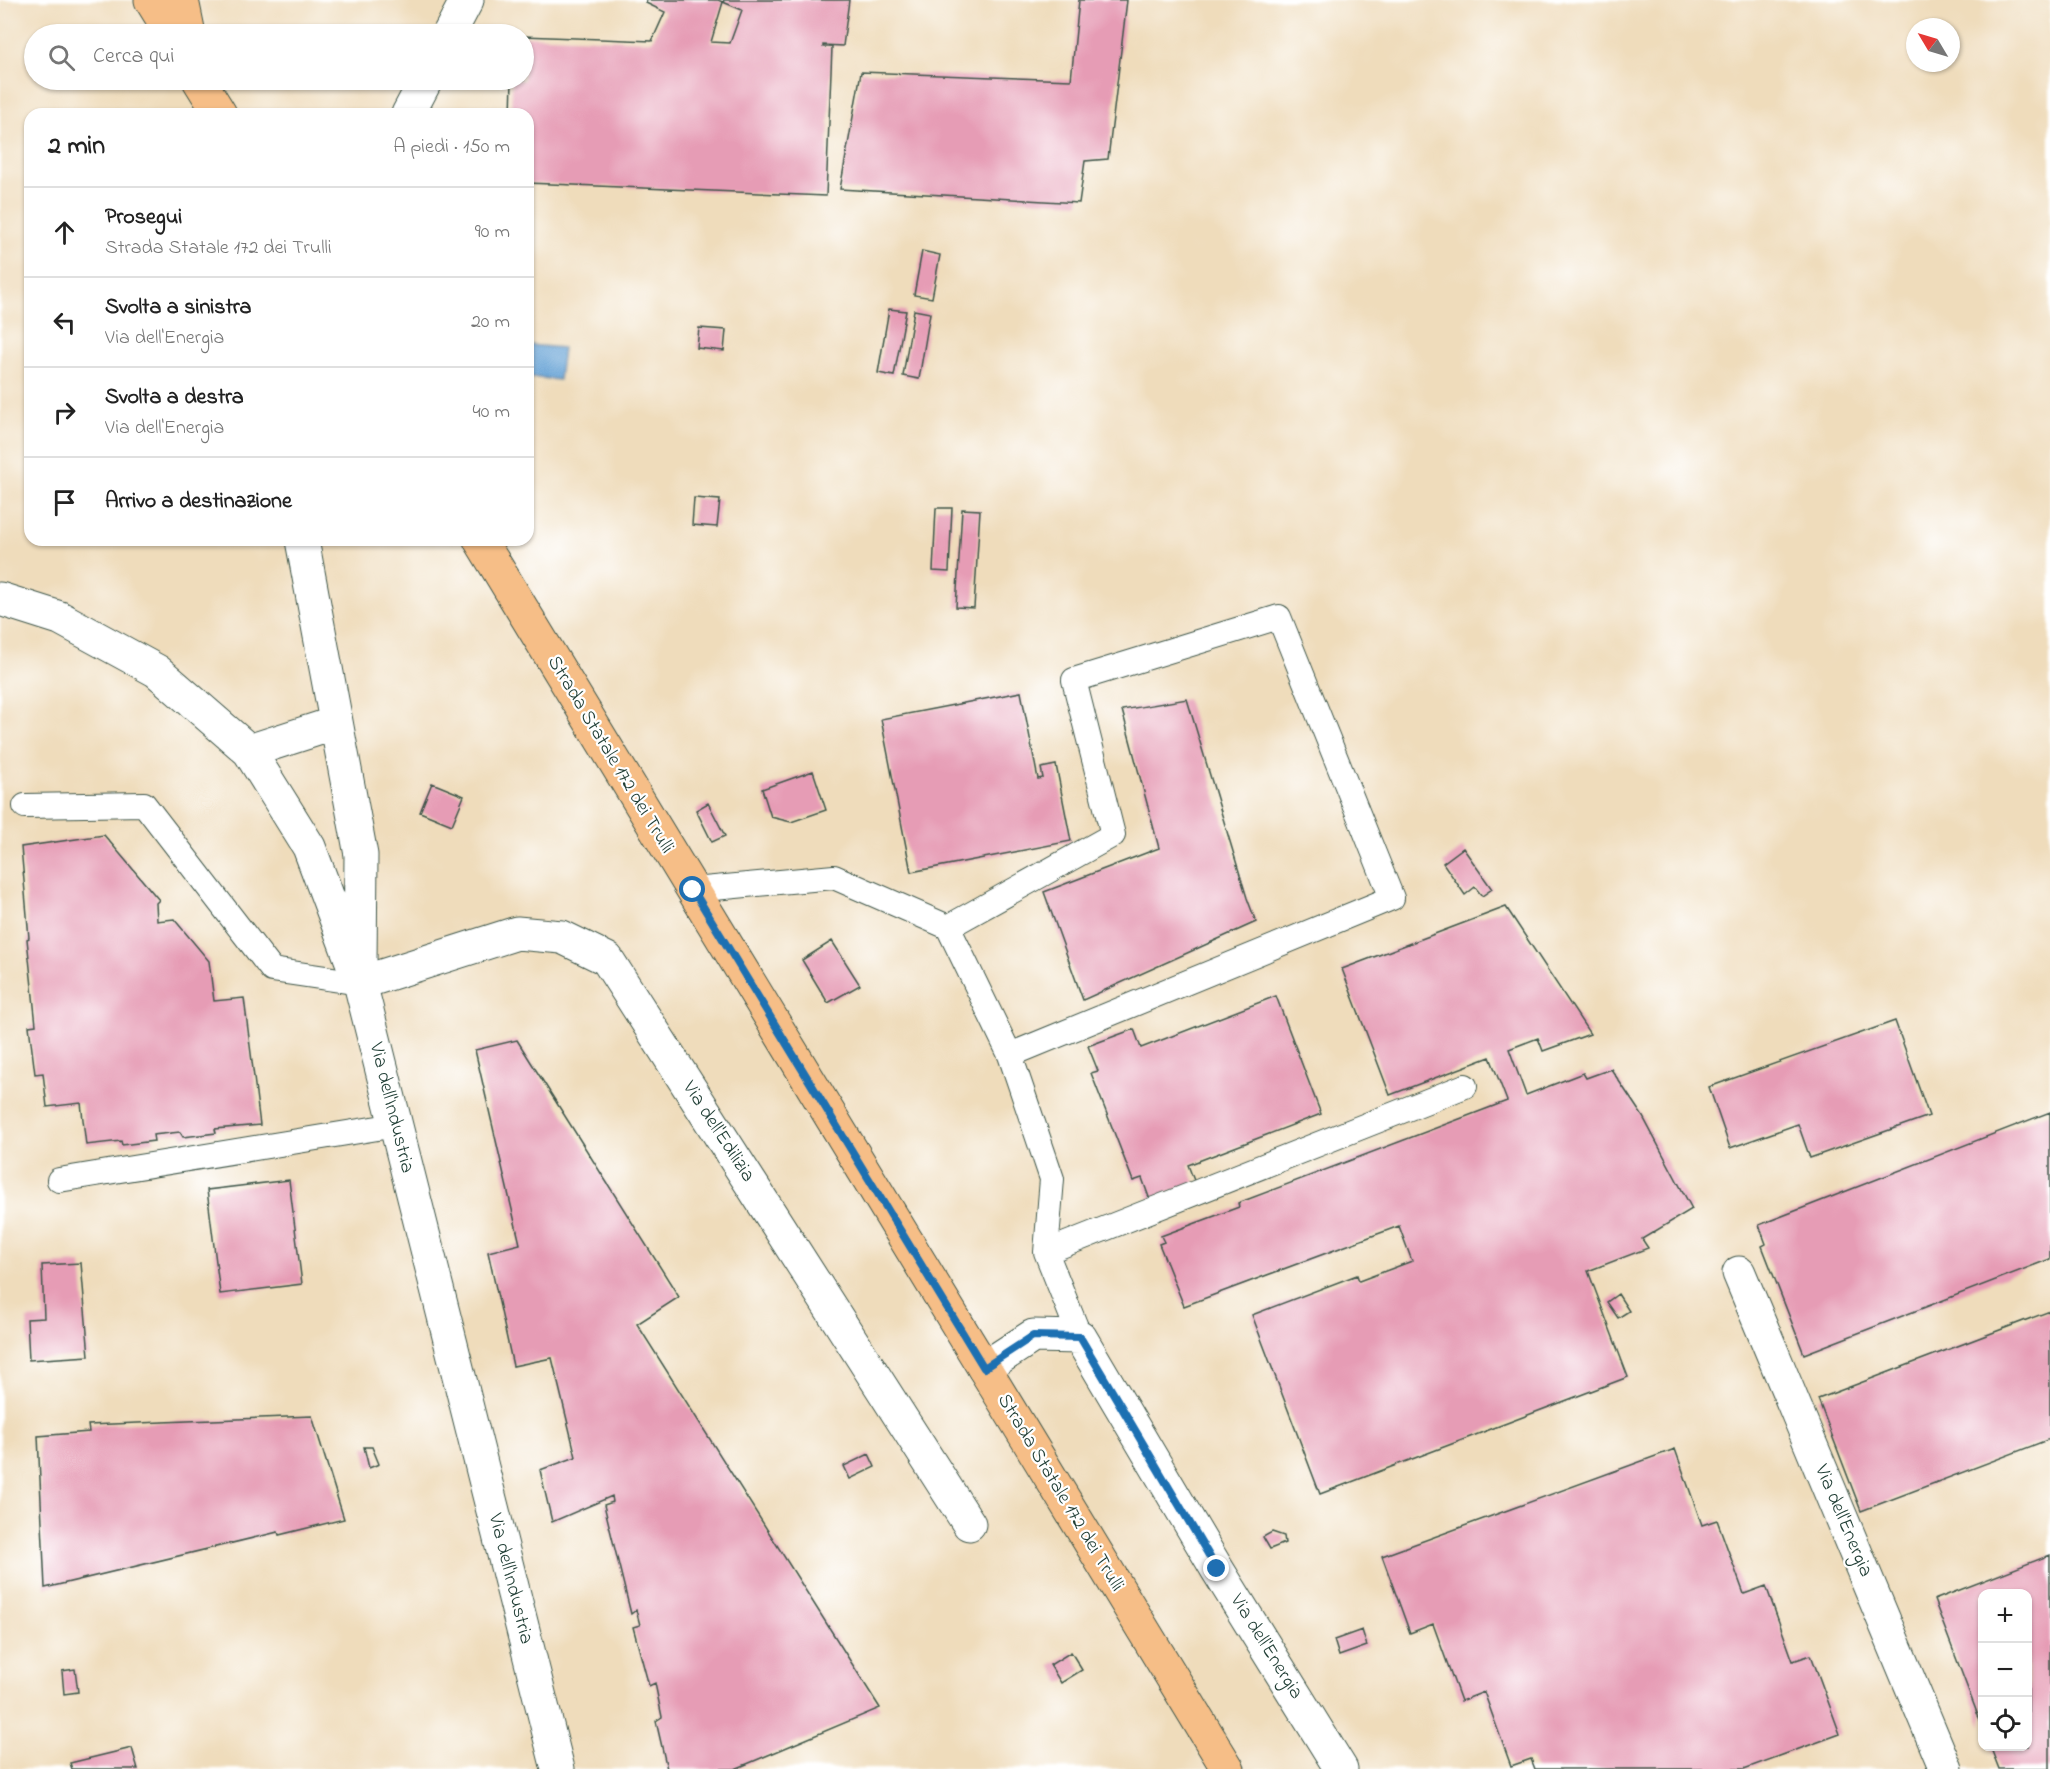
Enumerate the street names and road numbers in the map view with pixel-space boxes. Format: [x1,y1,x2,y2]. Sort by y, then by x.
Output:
street label: Strada Statale 172 dei Trulli [539,650,681,860]
street label: Via dell'Industria [361,1039,421,1176]
street label: Via dell'Edilizia [674,1075,762,1188]
street label: Strada Statale 172 dei Trulli [989,1388,1131,1598]
street label: Via dell'Energia [1805,1459,1880,1582]
street label: Via dell'Industria [480,1510,540,1647]
street label: Via dell'Energia [1221,1588,1310,1706]

